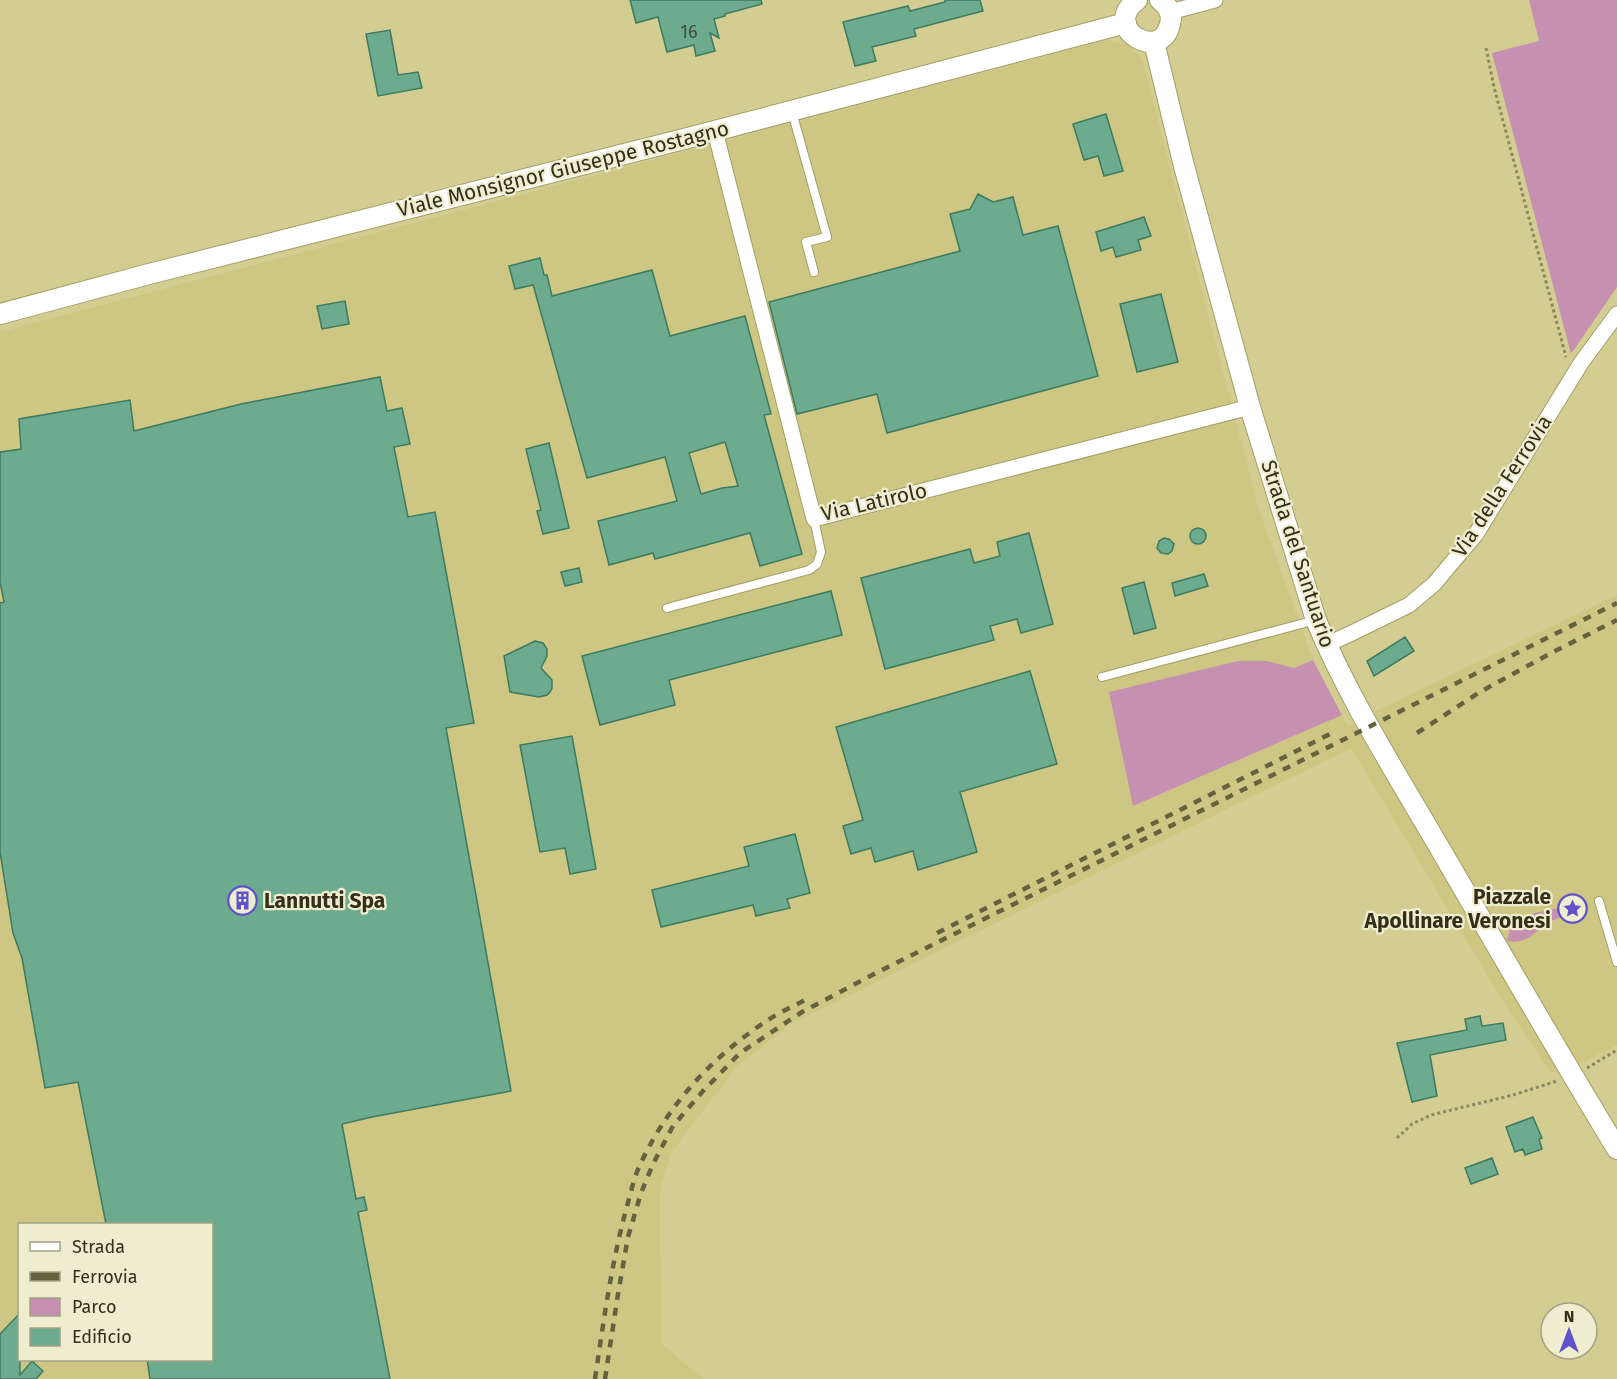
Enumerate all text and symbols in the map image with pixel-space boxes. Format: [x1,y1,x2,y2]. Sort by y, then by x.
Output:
house number: 16 [680,21,698,43]
street label: Viale Monsignor Giuseppe Rostagno [394,115,732,223]
street label: Via della Ferrovia [1446,410,1558,562]
street label: Strada del Santuario [1255,457,1341,651]
street label: Via Latirolo [819,477,929,527]
place label: Piazzale Apollinare Veronesi [1364,884,1551,934]
building icon: Lannutti Spa [227,885,259,917]
place label: Lannutti Spa [264,888,385,914]
place icon: Piazzale Apollinare Veronesi [1556,893,1588,925]
legend [18,1223,213,1361]
text: Strada [72,1236,125,1258]
text: Ferrovia [72,1266,138,1288]
text: Parco [72,1296,116,1318]
north arrow [1539,1301,1599,1361]
text: N [1564,1307,1574,1326]
text: Edificio [72,1326,132,1348]

